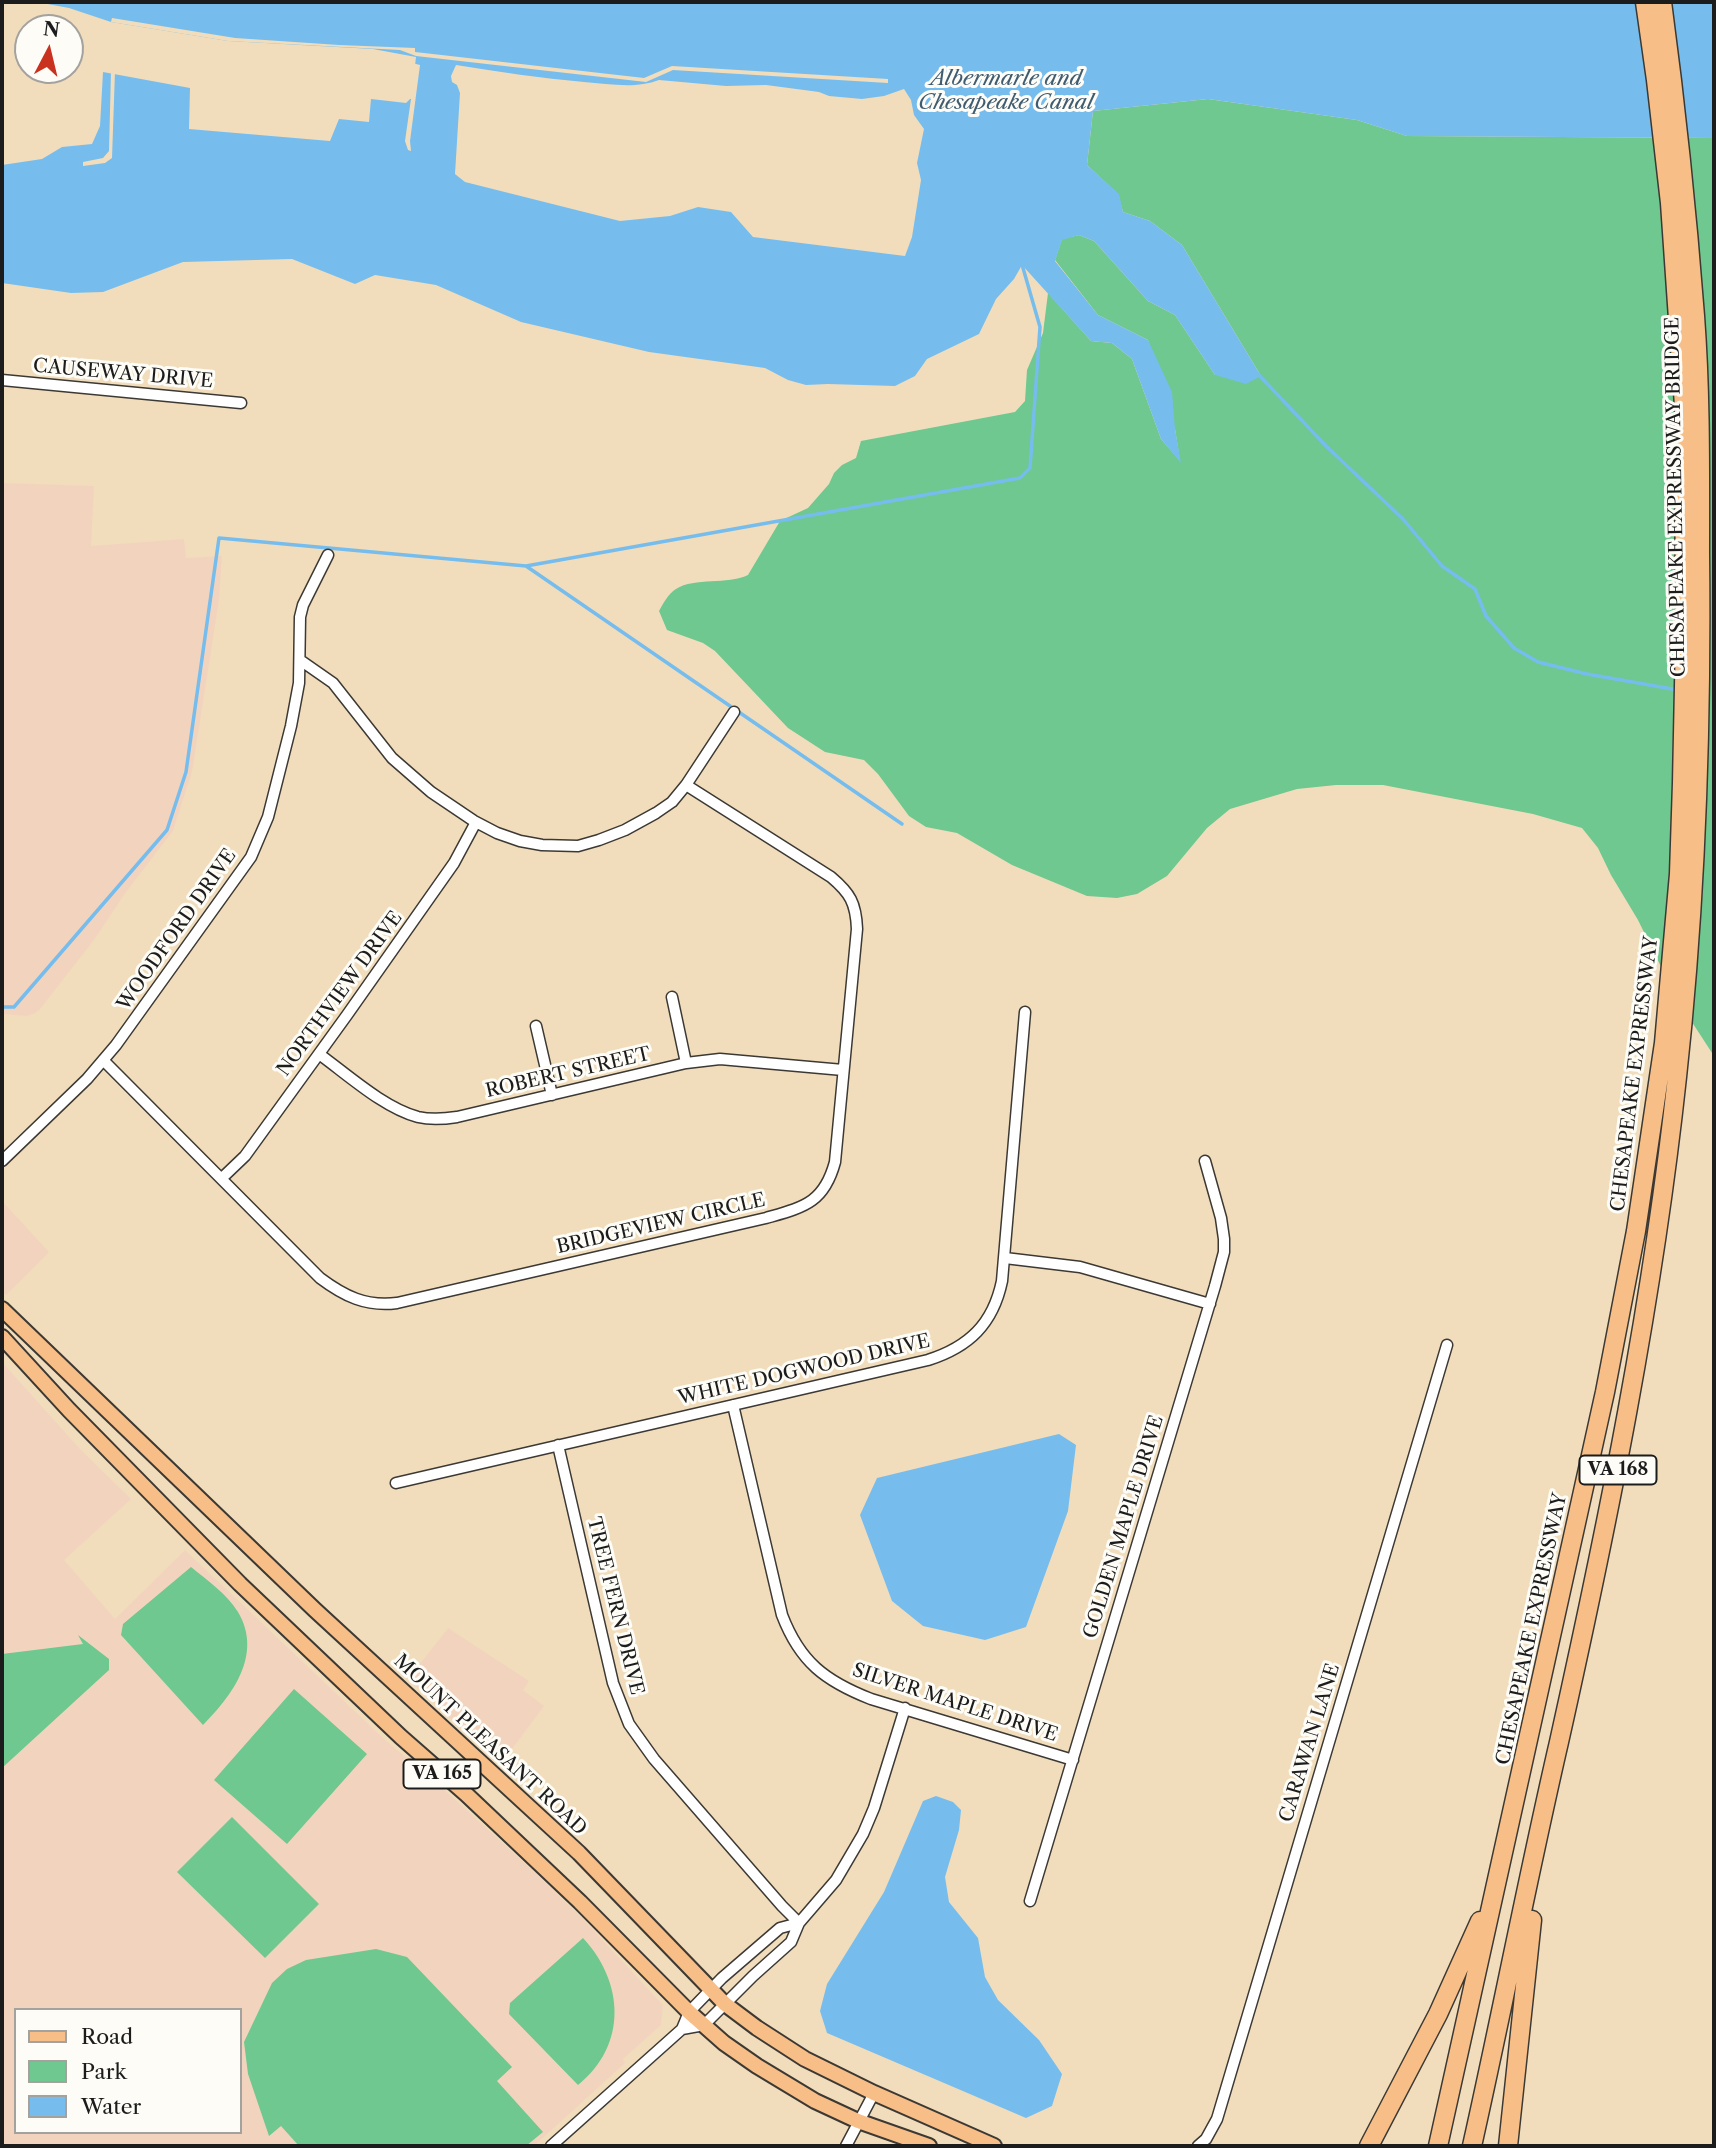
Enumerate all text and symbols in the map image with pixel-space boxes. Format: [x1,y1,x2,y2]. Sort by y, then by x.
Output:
north arrow [14,14,84,84]
text: N [42,17,61,42]
water label: Albermarle and Chesapeake Canal [918,66,1094,116]
street label: CHESAPEAKE EXPRESSWAY BRIDGE [1661,317,1691,677]
street label: CAUSEWAY DRIVE [32,355,214,393]
street label: WOODFORD DRIVE [113,845,241,1015]
street label: NORTHVIEW DRIVE [273,907,407,1081]
street label: CHESAPEAKE EXPRESSWAY [1607,935,1663,1213]
street label: ROBERT STREET [483,1043,653,1103]
street label: BRIDGEVIEW CIRCLE [554,1189,768,1259]
street label: WHITE DOGWOOD DRIVE [676,1330,932,1410]
street label: GOLDEN MAPLE DRIVE [1079,1413,1169,1641]
road number: VA 168 [1580,1456,1656,1484]
street label: CHESAPEAKE EXPRESSWAY [1492,1491,1572,1767]
street label: TREE FERN DRIVE [582,1515,648,1697]
street label: MOUNT PLEASANT ROAD [389,1650,591,1840]
street label: SILVER MAPLE DRIVE [849,1659,1061,1747]
street label: CARAWAN LANE [1275,1661,1345,1825]
road number: VA 165 [404,1759,480,1788]
legend [14,2008,242,2134]
text: Road [81,2024,133,2049]
text: Park [81,2059,127,2084]
text: Water [81,2094,141,2119]

